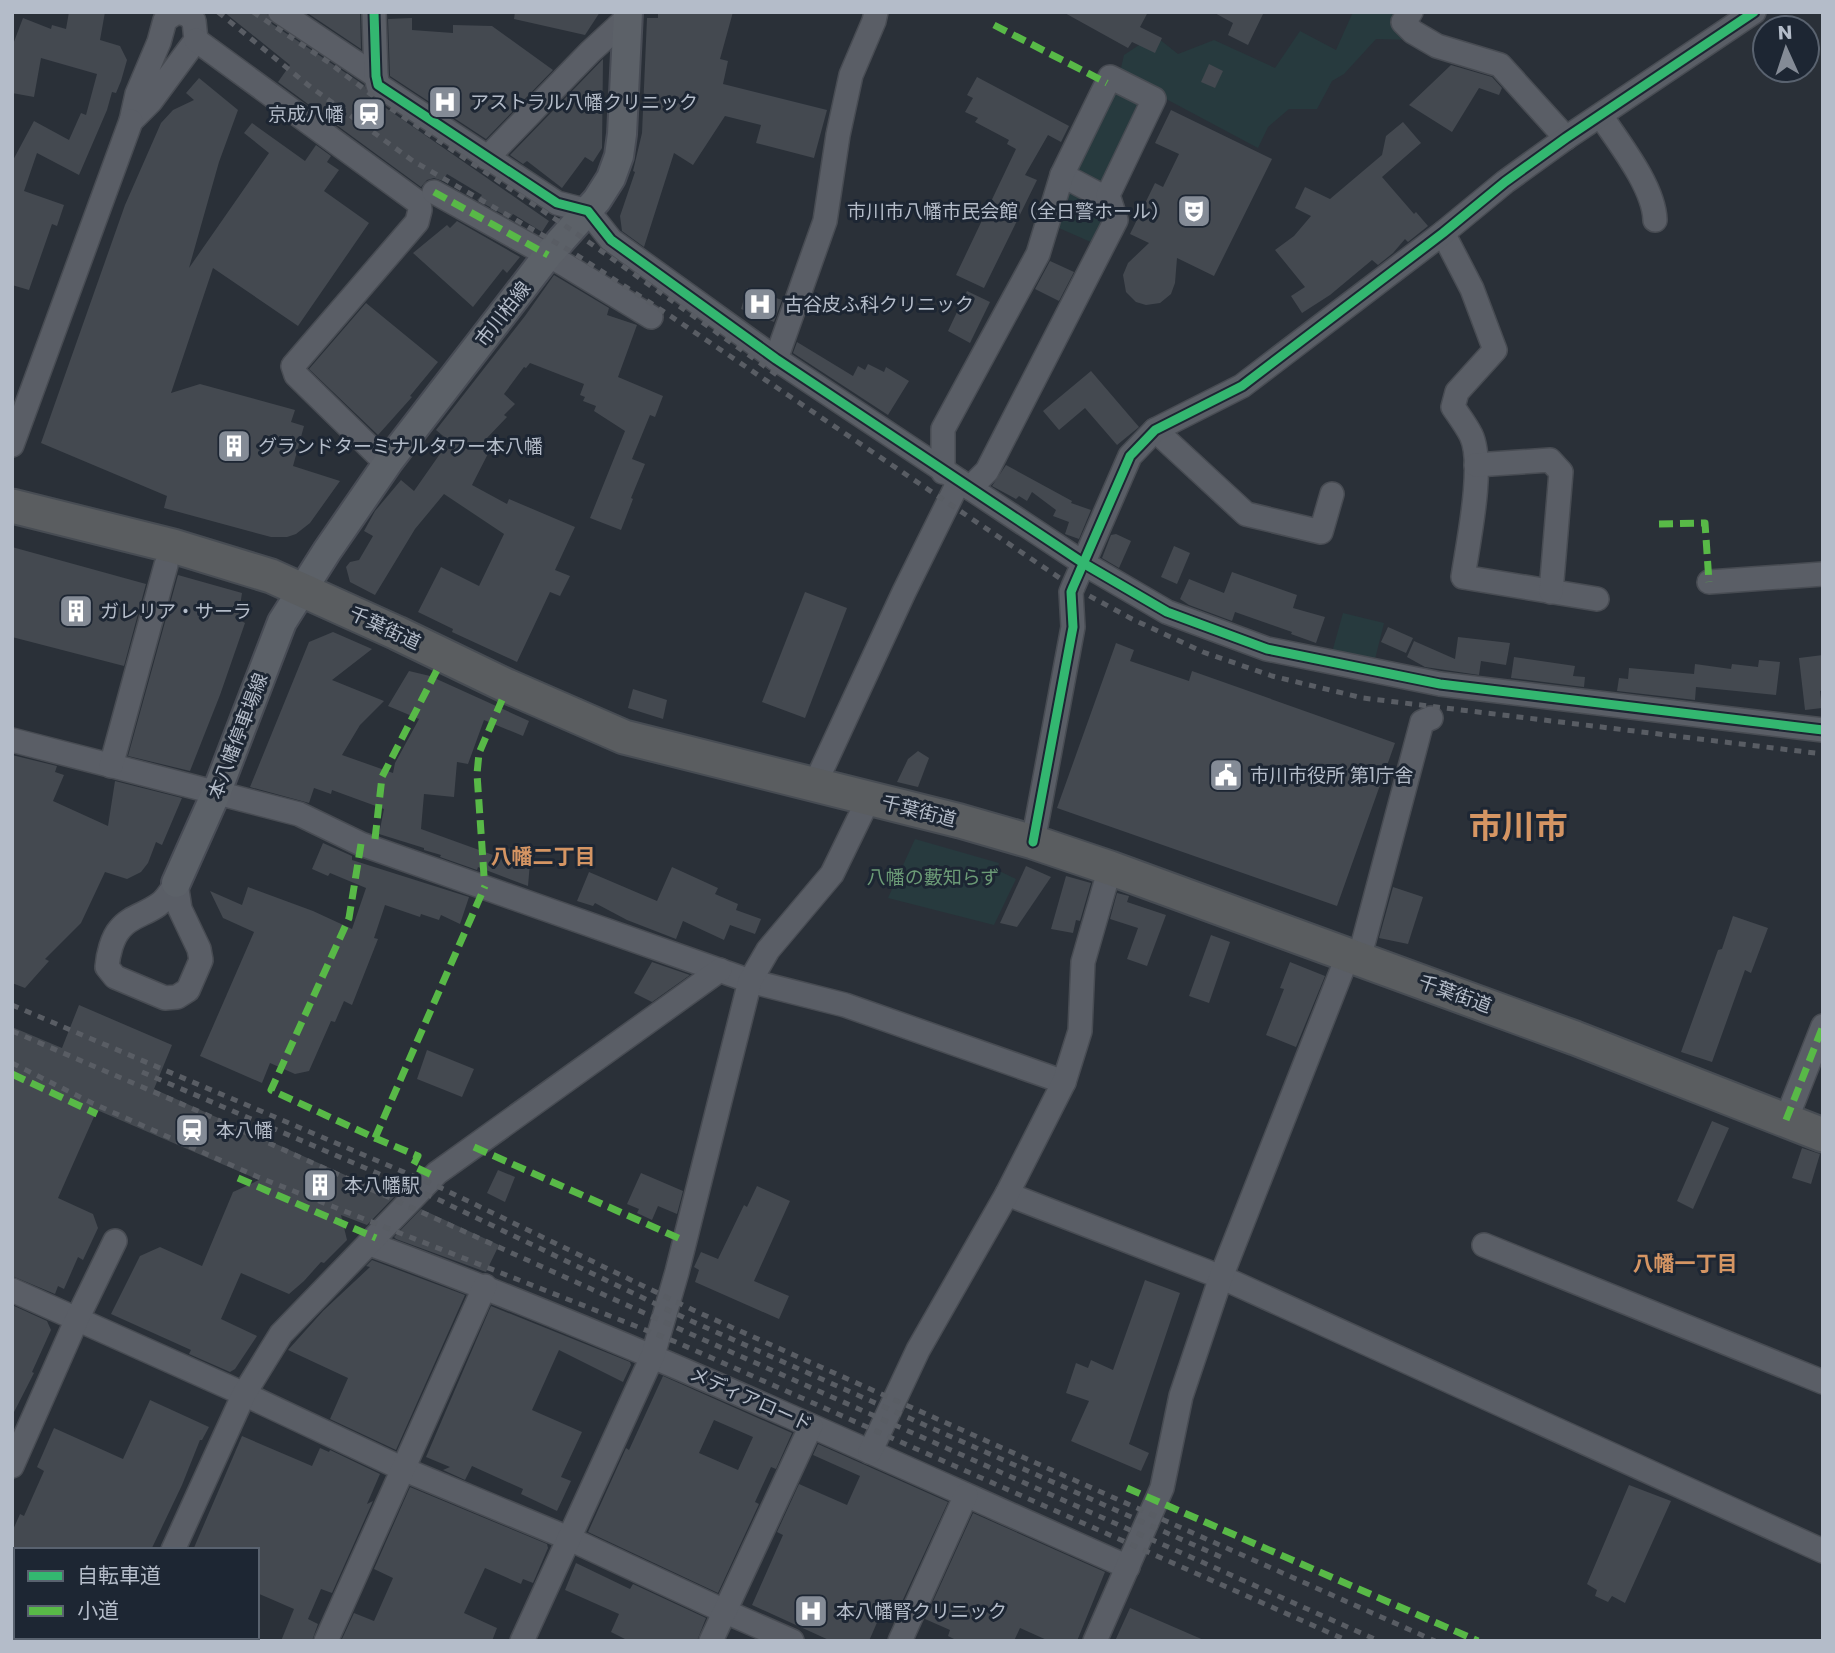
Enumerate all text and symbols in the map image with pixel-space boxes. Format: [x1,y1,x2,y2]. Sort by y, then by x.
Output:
north arrow [1751,14,1821,84]
text: N [1777,19,1793,46]
hospital icon: アストラル八幡クリニック [426,83,464,121]
place label: アストラル八幡クリニック [470,89,698,116]
station icon: 京成八幡 [350,95,388,133]
place label: 京成八幡 [268,101,344,128]
theatre icon: 市川市八幡市民会館（全日警ホール） [1175,192,1213,230]
place label: 市川市八幡市民会館（全日警ホール） [847,198,1170,225]
street label: 市川柏線 [469,276,537,352]
hospital icon: 古谷皮ふ科クリニック [741,285,779,323]
place label: 古谷皮ふ科クリニック [784,291,974,318]
building icon: グランドターミナルタワー本八幡 [215,427,253,465]
place label: グランドターミナルタワー本八幡 [258,433,543,460]
building icon: ガレリア・サーラ [57,592,95,630]
place label: ガレリア・サーラ [100,598,252,625]
street label: 千葉街道 [345,600,425,656]
street label: 本八幡停車場線 [202,669,274,803]
public building icon: 市川市役所 第1庁舎 [1207,756,1245,794]
place label: 市川市役所 第1庁舎 [1250,762,1413,789]
street label: 千葉街道 [879,789,959,833]
district label: 市川市 [1469,803,1568,850]
district label: 八幡二丁目 [491,842,596,871]
park label: 八幡の藪知らず [867,864,999,891]
street label: 千葉街道 [1415,968,1495,1020]
station icon: 本八幡 [173,1111,211,1149]
place label: 本八幡 [216,1117,273,1144]
building icon: 本八幡駅 [301,1166,339,1204]
place label: 本八幡駅 [344,1172,420,1199]
district label: 八幡一丁目 [1633,1249,1738,1278]
street label: メディアロード [685,1360,817,1438]
legend [14,1548,259,1639]
text: 自転車道 [77,1561,161,1590]
hospital icon: 本八幡腎クリニック [792,1592,830,1630]
text: 小道 [77,1596,119,1625]
place label: 本八幡腎クリニック [836,1598,1007,1625]

